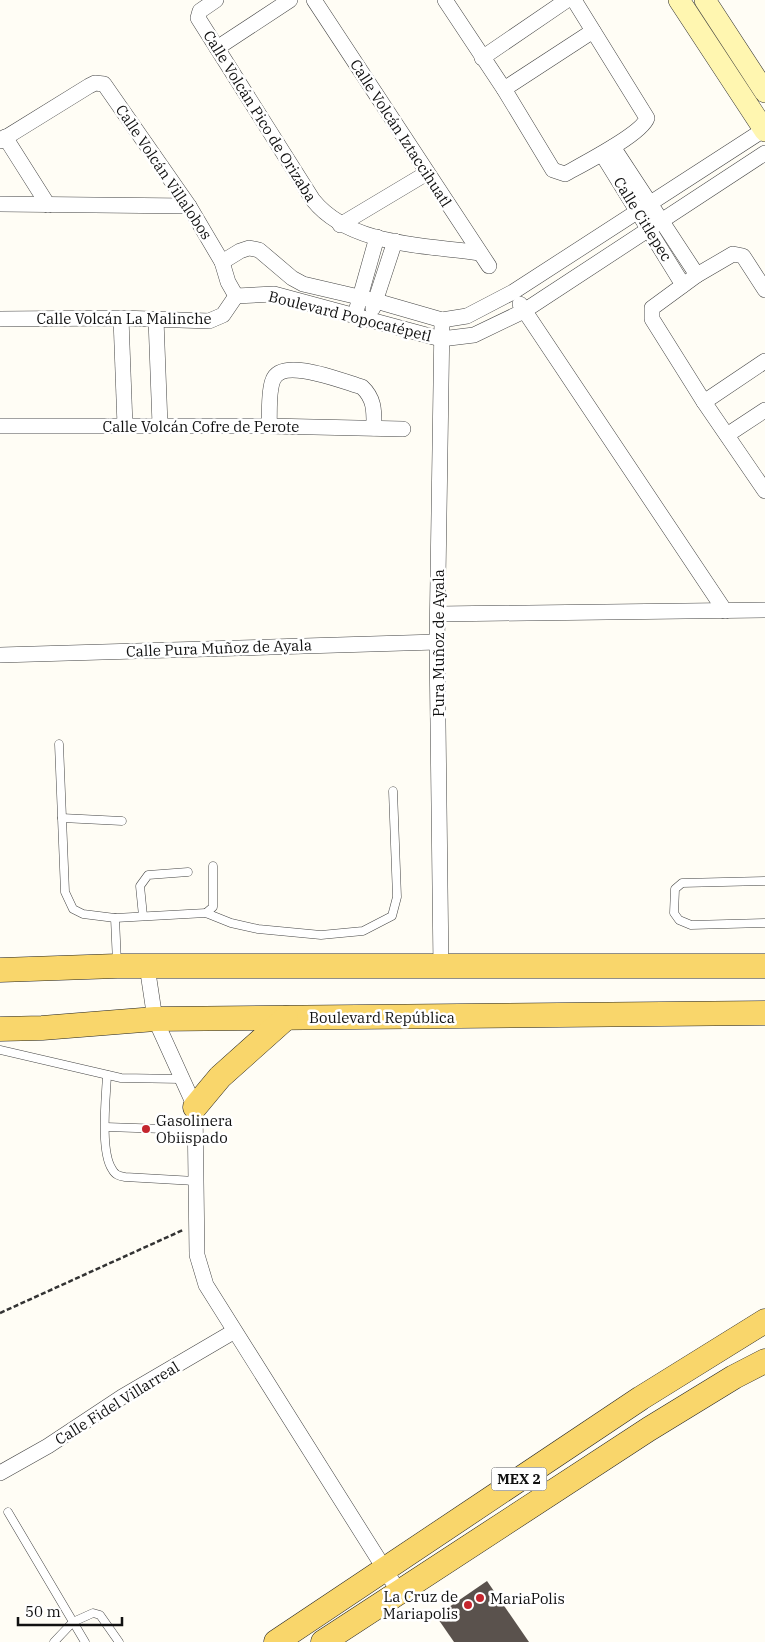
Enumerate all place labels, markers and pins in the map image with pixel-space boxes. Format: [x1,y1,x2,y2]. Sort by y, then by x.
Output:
place label: Gasolinera Obiispado [156,1111,233,1147]
marker: Gasolinera Obiispado [140,1123,152,1135]
place label: La Cruz de Mariapolis [383,1587,458,1623]
place label: MariaPolis [490,1589,565,1608]
marker: MariaPolis [474,1592,486,1604]
marker: La Cruz de Mariapolis [462,1599,474,1611]

